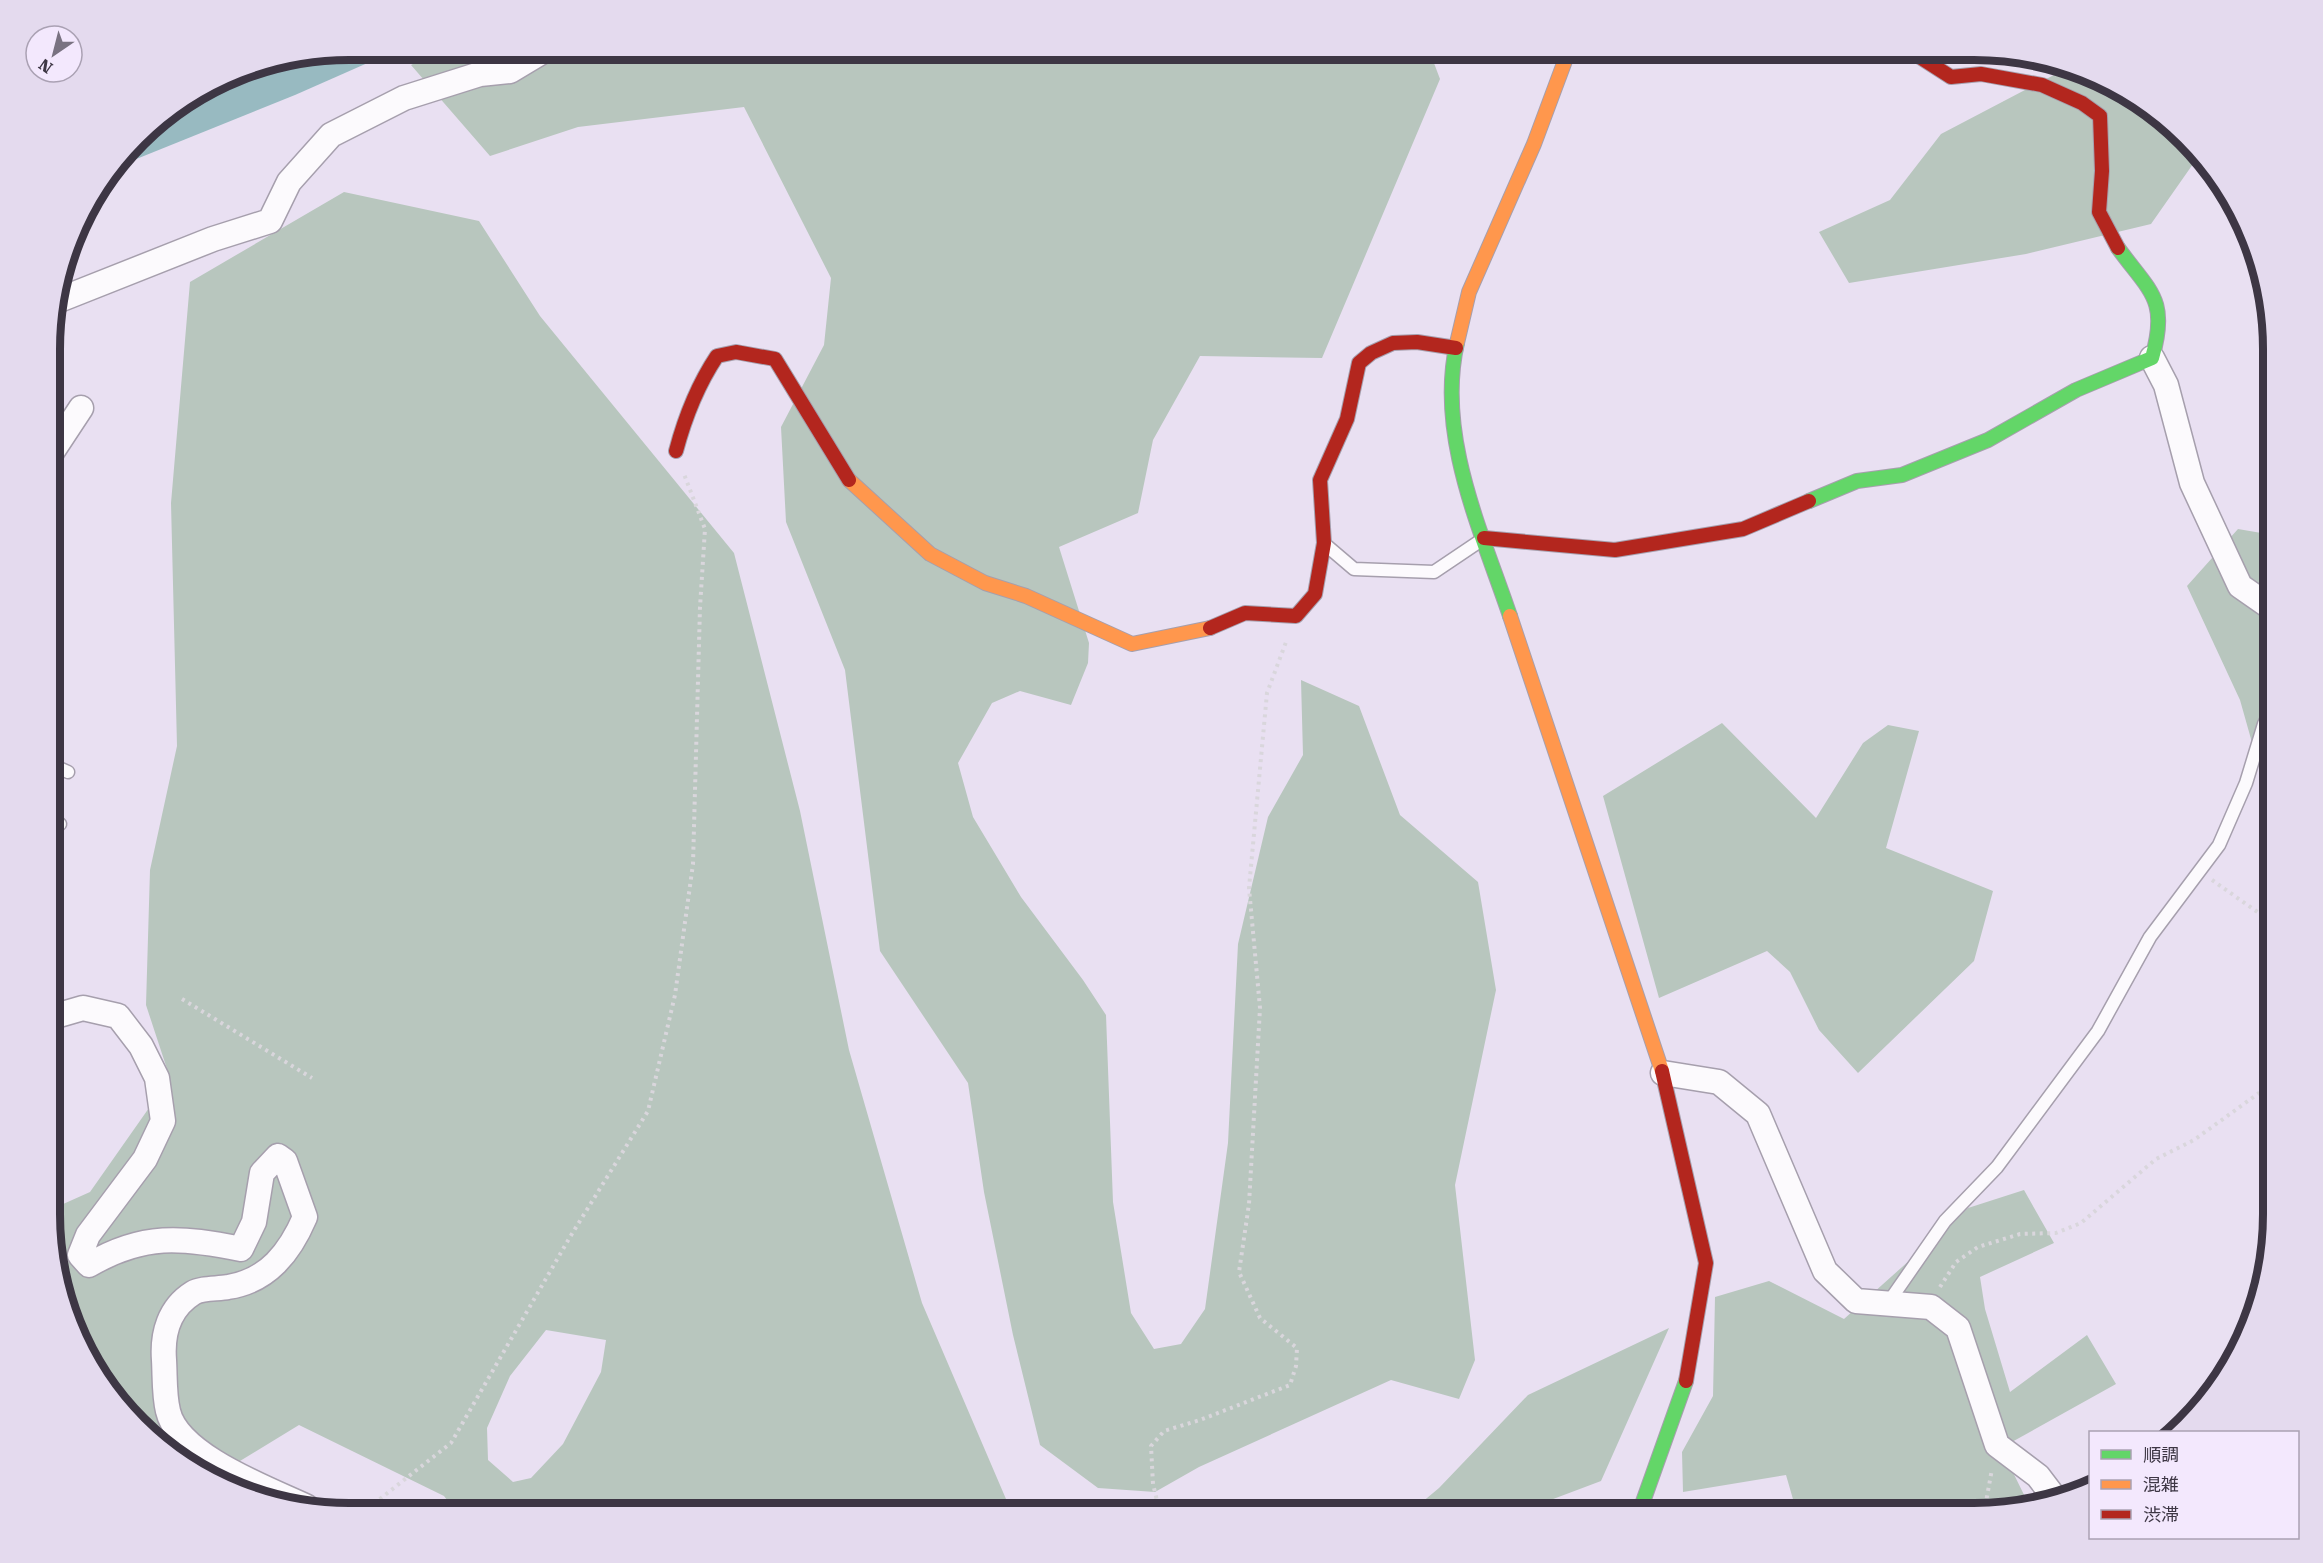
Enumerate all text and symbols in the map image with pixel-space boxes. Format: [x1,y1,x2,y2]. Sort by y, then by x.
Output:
north arrow [24,24,84,84]
text: N [35,55,56,77]
legend [2089,1431,2299,1539]
text: 順調 [2143,1444,2179,1465]
text: 混雑 [2143,1474,2179,1495]
text: 渋滞 [2143,1504,2179,1525]

